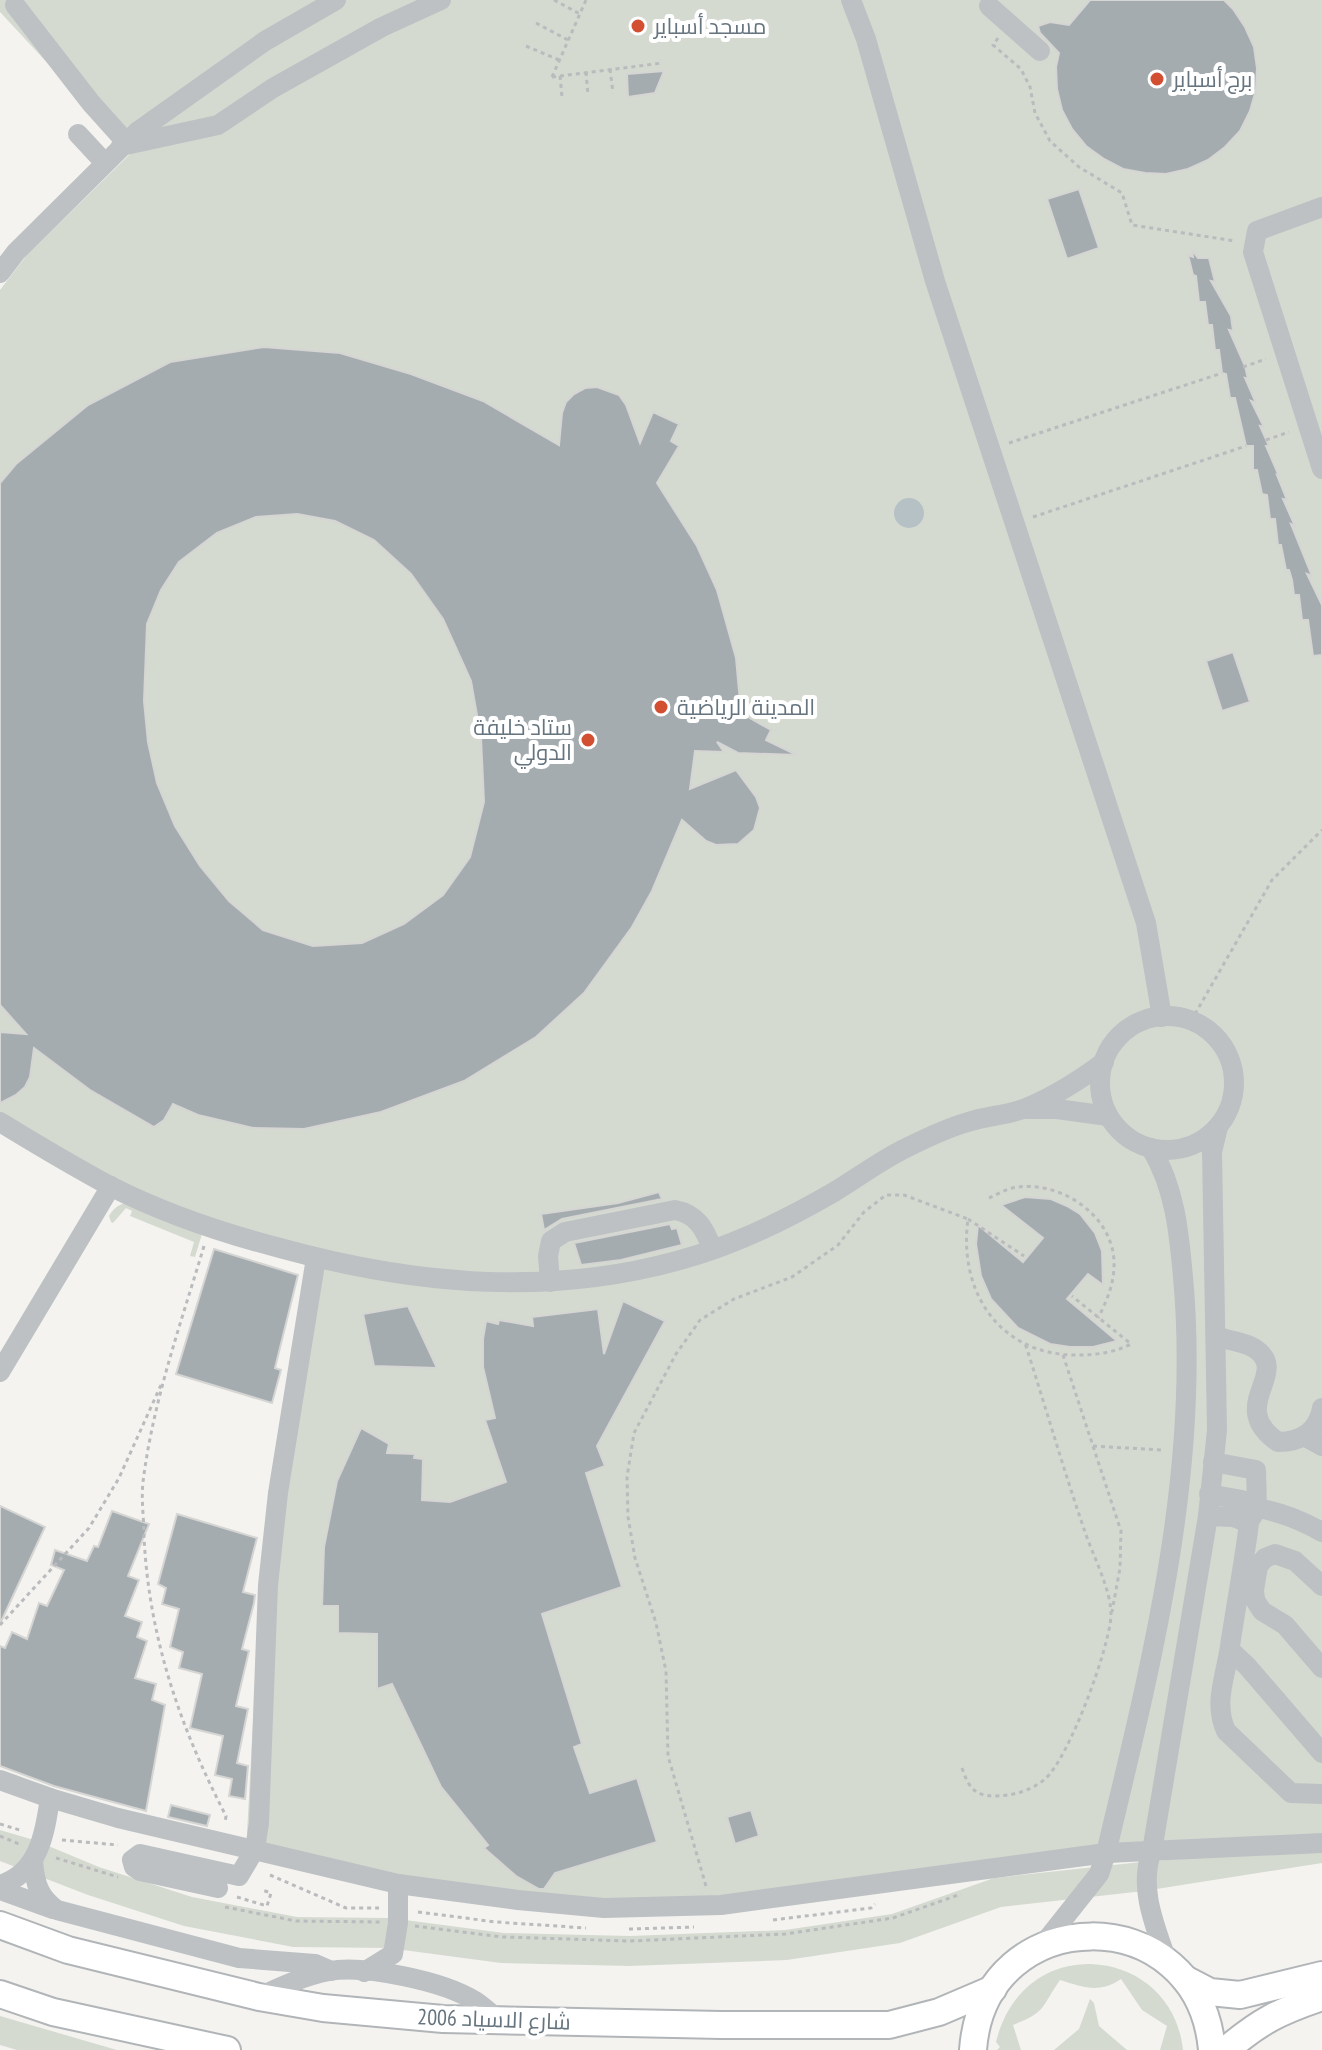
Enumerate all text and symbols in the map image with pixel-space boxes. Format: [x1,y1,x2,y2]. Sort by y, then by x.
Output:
place label: مسجد أسباير [652,12,766,40]
marker: مسجد أسباير [629,17,647,35]
place label: برج أسباير [1171,65,1252,94]
marker: برج أسباير [1148,70,1166,88]
place label: المدينة الرياضية [677,693,815,721]
marker: المدينة الرياضية [652,698,670,716]
place label: ستاد خليفة الدولي [473,713,572,769]
marker: ستاد خليفة الدولي [579,731,597,749]
street label: شارع الاسياد 2006 [417,2002,571,2037]

